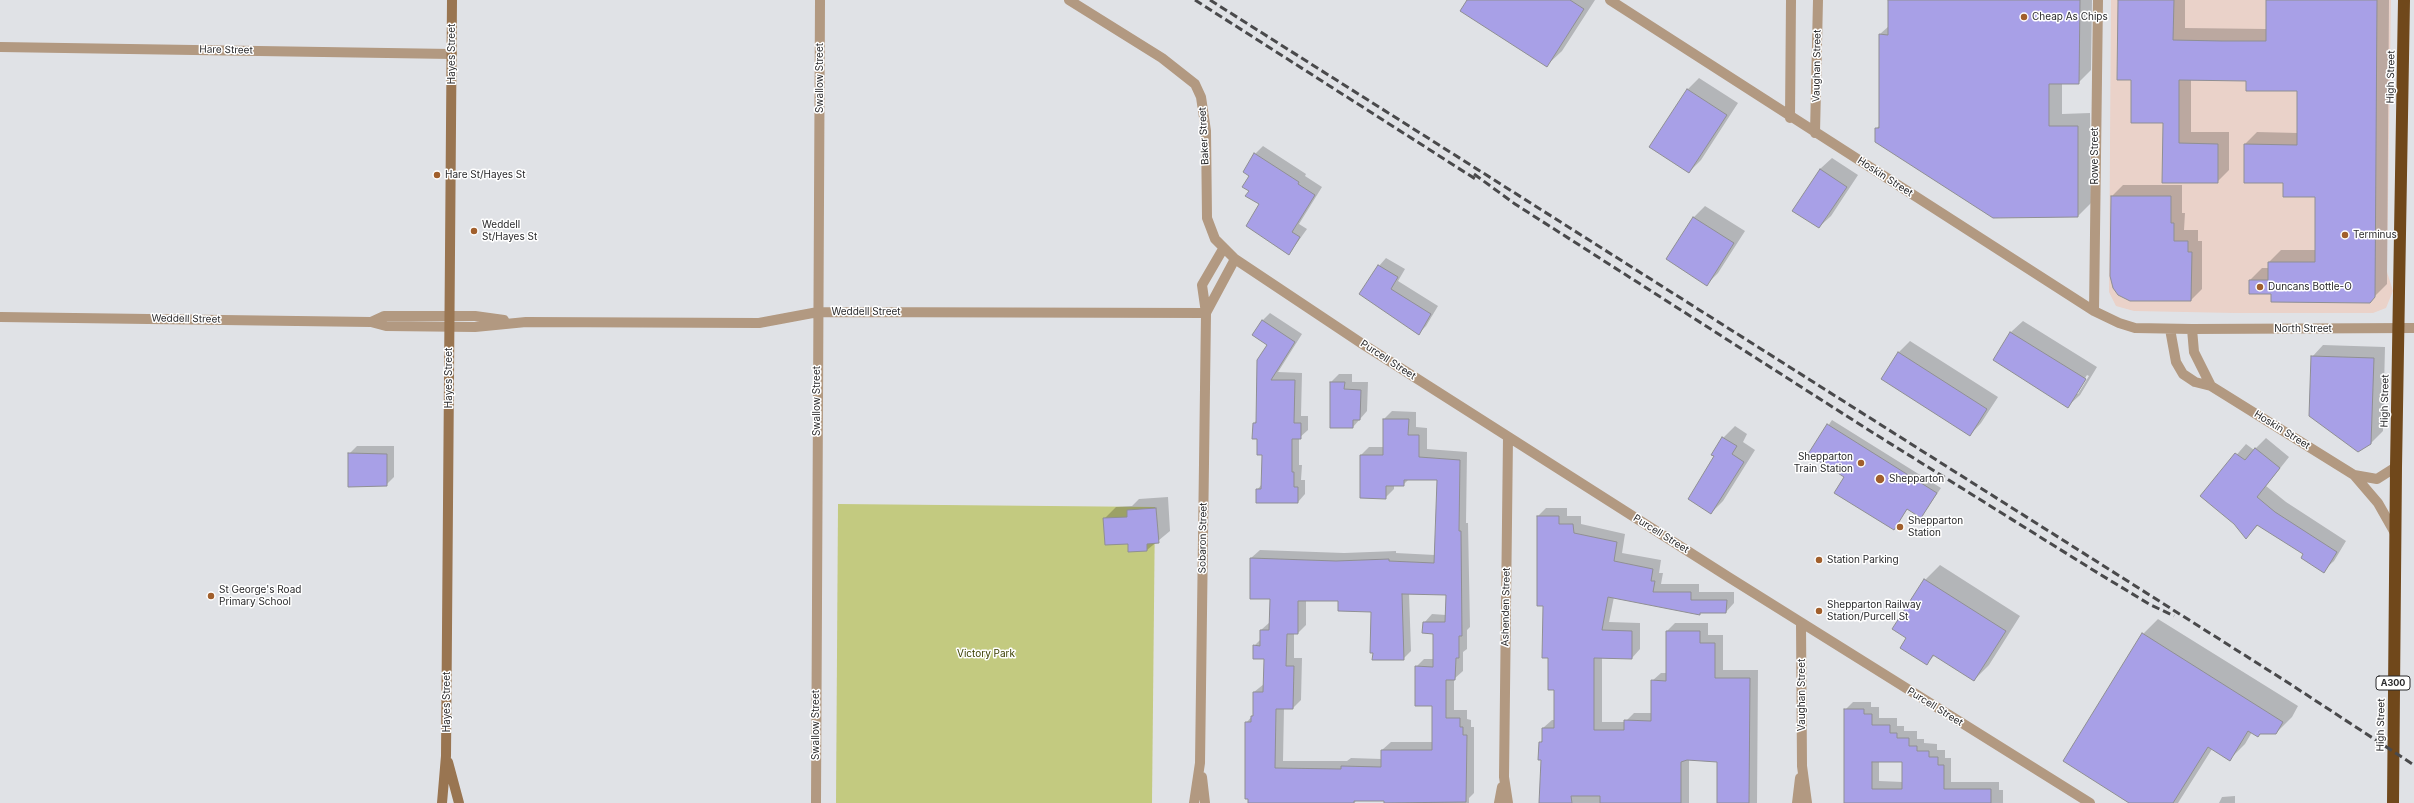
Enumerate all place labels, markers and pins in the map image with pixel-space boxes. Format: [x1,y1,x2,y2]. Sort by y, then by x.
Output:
place label: Cheap As Chips [2032,11,2108,23]
marker: Cheap As Chips [2019,12,2029,22]
place label: Hare St/Hayes St [445,169,526,181]
marker: Hare St/Hayes St [432,170,442,180]
place label: Weddell St/Hayes St [482,219,537,242]
marker: Weddell St/Hayes St [469,226,479,236]
place label: Terminus [2353,229,2397,241]
marker: Terminus [2340,230,2350,240]
place label: Duncans Bottle-O [2268,281,2352,293]
marker: Duncans Bottle-O [2255,282,2265,292]
place label: Shepparton Train Station [1794,451,1853,474]
marker: Shepparton Train Station [1856,458,1866,468]
marker: Shepparton [1874,473,1886,485]
place label: Shepparton [1889,473,1944,485]
place label: Shepparton Station [1908,515,1963,538]
marker: Shepparton Station [1895,522,1905,532]
place label: Station Parking [1827,554,1899,566]
marker: Station Parking [1814,555,1824,565]
place label: St George's Road Primary School [219,584,301,608]
marker: St George's Road Primary School [206,591,216,601]
place label: Shepparton Railway Station/Purcell St [1827,599,1921,622]
marker: Shepparton Railway Station/Purcell St [1814,606,1824,616]

